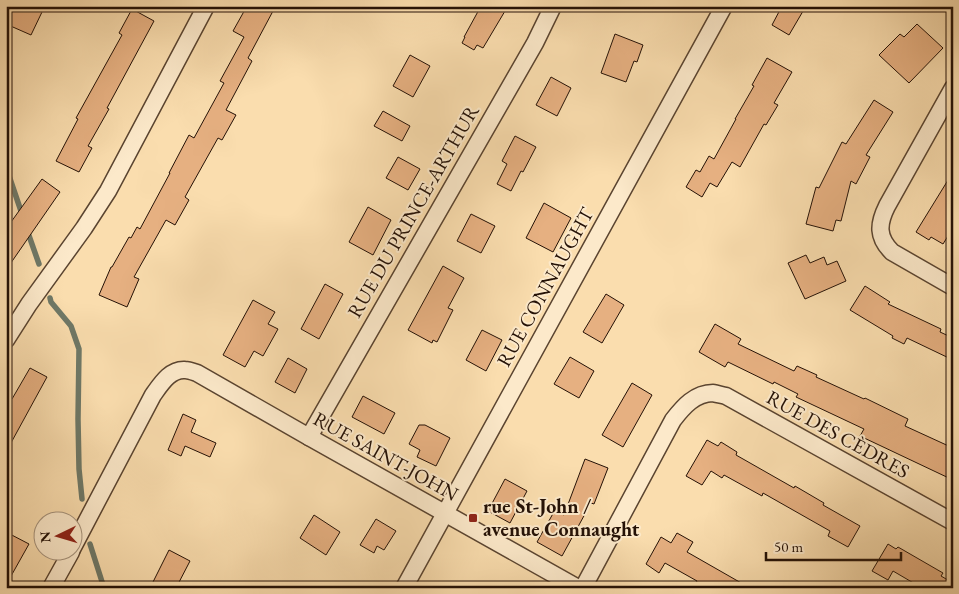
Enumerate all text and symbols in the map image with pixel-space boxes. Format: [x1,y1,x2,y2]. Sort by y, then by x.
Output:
street label: RUE DU PRINCE-ARTHUR [341,99,485,322]
street label: RUE CONNAUGHT [490,202,600,371]
street label: RUE DES CÈDRES [762,384,914,484]
street label: RUE SAINT-JOHN [309,405,463,507]
place label: rue St-John / avenue Connaught [483,493,640,542]
north arrow [32,512,82,562]
marker: rue St-John / avenue Connaught [467,512,479,524]
scale bar [766,529,902,561]
text: N [36,530,55,544]
text: 50 m [774,537,803,556]

